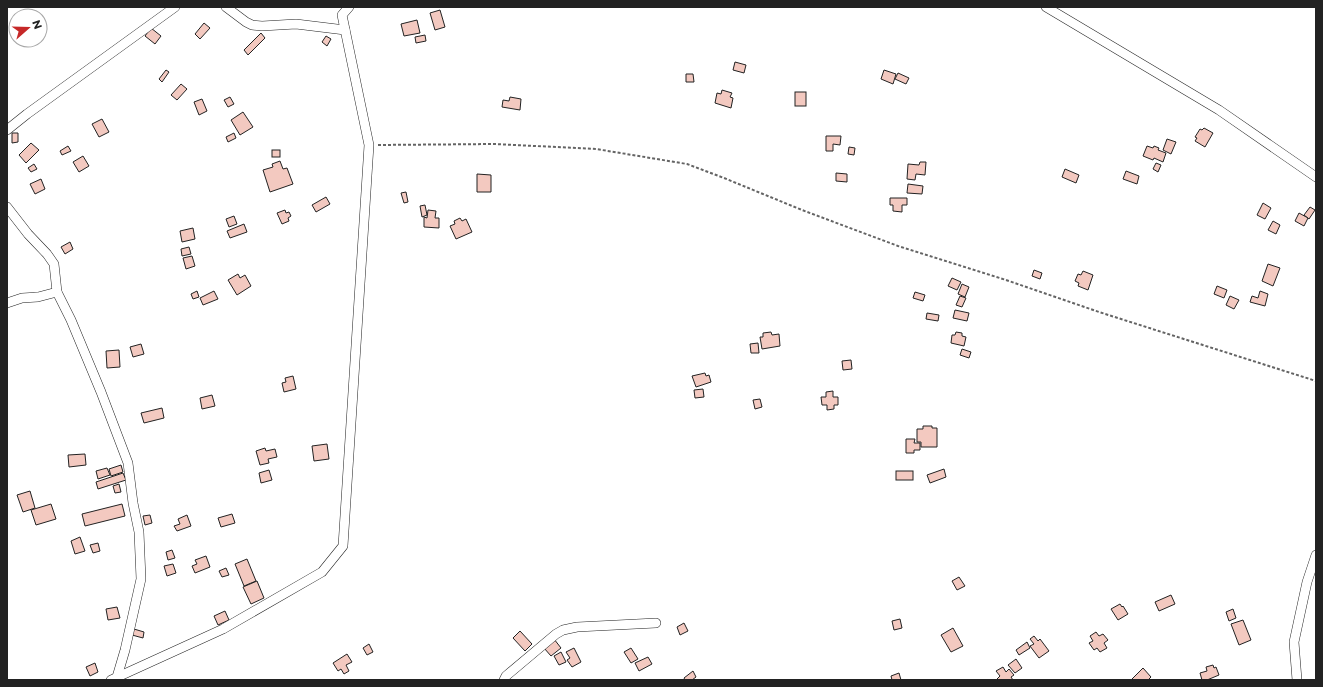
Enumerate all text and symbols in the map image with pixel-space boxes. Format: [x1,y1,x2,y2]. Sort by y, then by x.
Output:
north arrow [8,8,48,48]
text: N [29,18,45,31]

